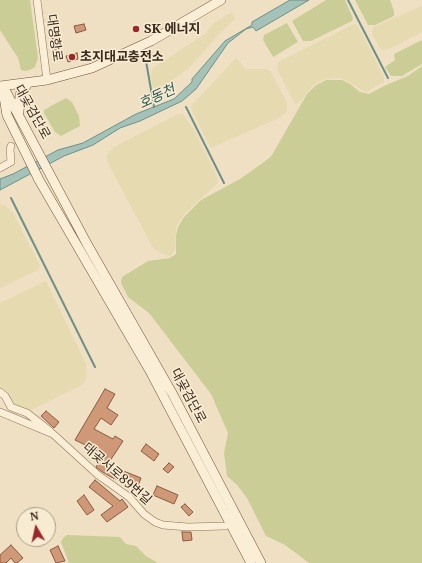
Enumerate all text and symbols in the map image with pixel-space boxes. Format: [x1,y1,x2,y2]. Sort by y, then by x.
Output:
street label: 대명항로 [43,13,65,63]
place label: SK 에너지 [144,21,200,37]
marker: SK 에너지 [131,24,141,34]
place label: 초지대교충전소 [80,49,164,65]
marker: 초지대교충전소 [67,52,77,62]
water label: 호동천 [136,81,178,113]
street label: 대곶검단로 [11,82,53,142]
street label: 대곶검단로 [167,366,209,426]
street label: 대곶서로89번길 [79,440,155,508]
north arrow [16,507,56,547]
text: N [29,508,40,524]

